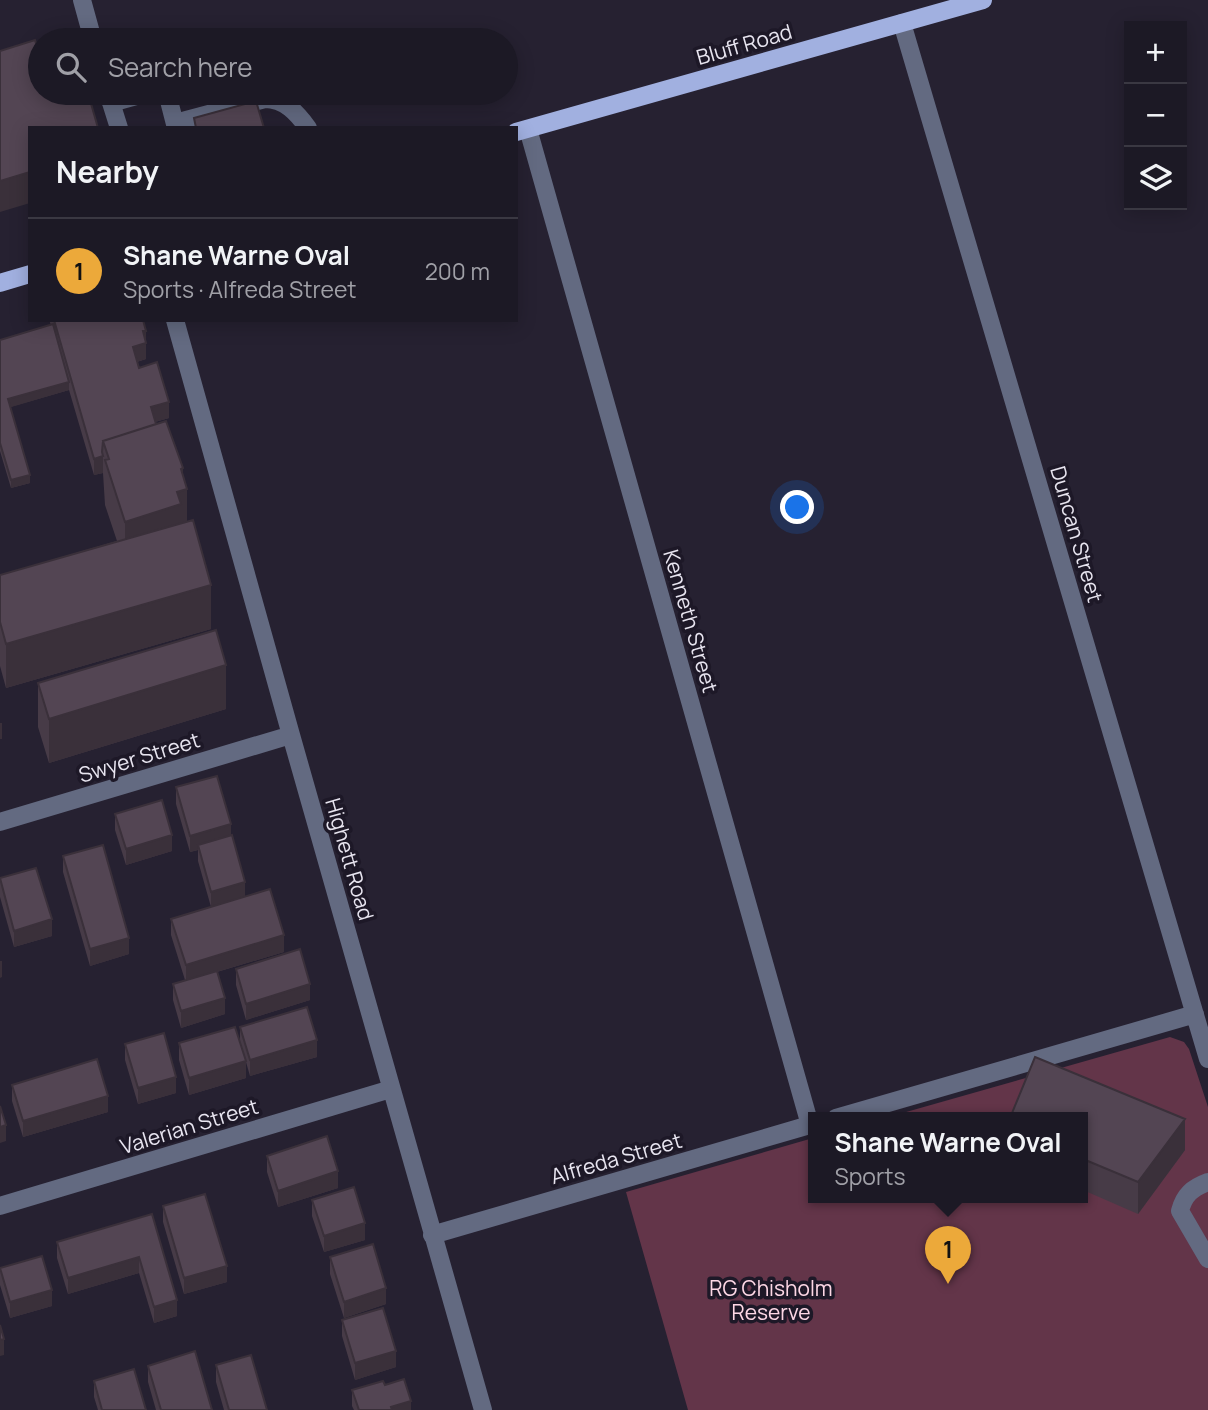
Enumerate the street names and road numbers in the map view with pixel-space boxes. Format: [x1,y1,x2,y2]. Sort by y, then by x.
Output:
street label: Bluff Road [693,17,795,71]
street label: Duncan Street [1044,463,1110,605]
street label: Kenneth Street [657,546,725,696]
street label: Swyer Street [75,725,203,789]
street label: Highett Road [319,795,381,923]
street label: Valerian Street [117,1092,261,1160]
street label: Alfreda Street [547,1126,685,1190]

